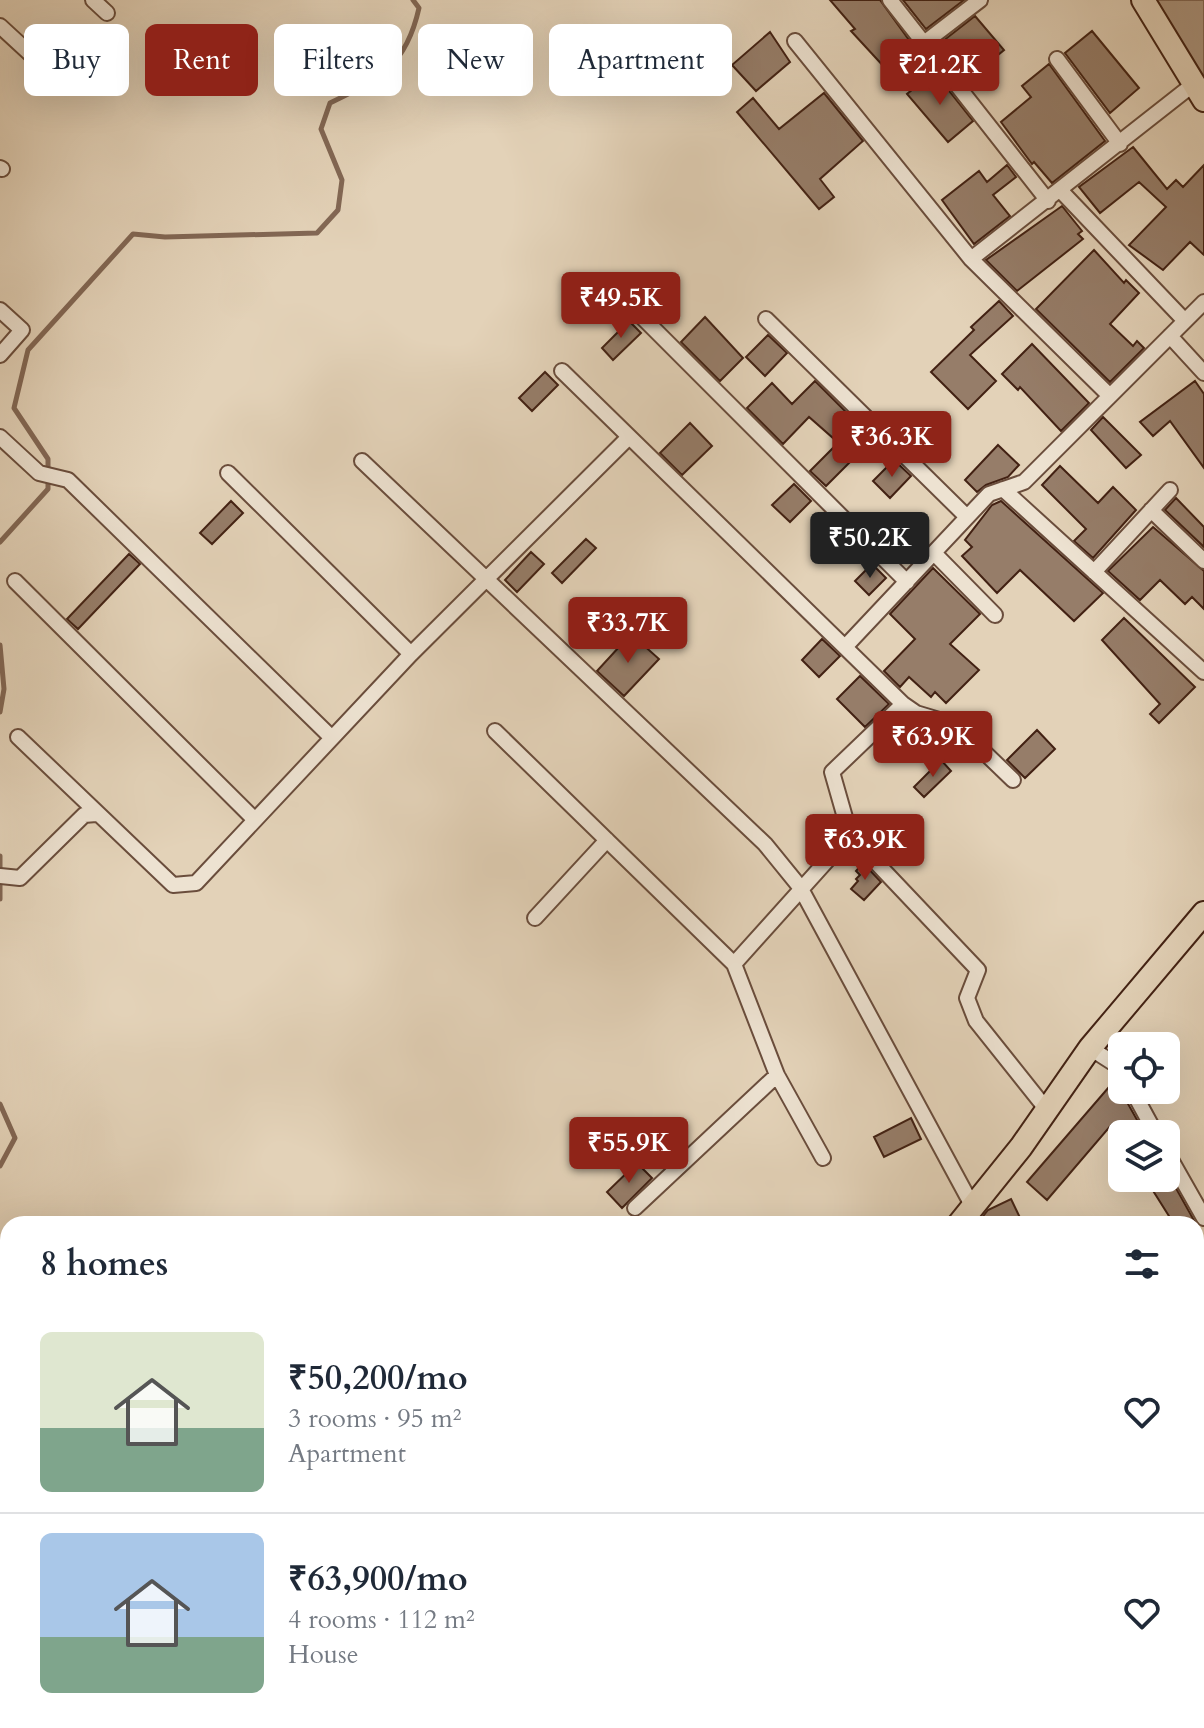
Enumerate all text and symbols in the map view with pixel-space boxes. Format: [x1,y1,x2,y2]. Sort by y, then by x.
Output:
chip: Buy [24,24,129,96]
chip: Rent [145,24,258,96]
chip: Filters [274,24,402,96]
chip: New [418,24,533,96]
chip: Apartment [549,24,732,96]
pin: ₹21.2K [875,39,1005,107]
text: ₹21.2K [898,47,982,82]
pin: ₹49.5K [556,272,686,340]
text: ₹49.5K [579,280,663,315]
pin: ₹36.3K [827,411,957,479]
text: ₹36.3K [850,419,934,454]
pin: ₹50.2K [805,512,935,580]
text: ₹50.2K [828,520,912,555]
pin: ₹33.7K [563,597,693,665]
text: ₹33.7K [586,605,670,640]
pin: ₹63.9K [868,711,998,779]
text: ₹63.9K [891,719,975,754]
pin: ₹63.9K [800,814,930,882]
text: ₹63.9K [823,822,907,857]
map controls [1108,1032,1180,1192]
button: locate [1108,1032,1180,1104]
pin: ₹55.9K [564,1117,694,1185]
button: layers [1108,1120,1180,1192]
text: ₹55.9K [587,1125,671,1160]
text: 8 homes [40,1241,168,1287]
icon: filters [1120,1242,1164,1286]
text: ₹50,200/mo [288,1355,468,1401]
icon: home [104,1364,200,1460]
icon: heart [1120,1390,1164,1434]
text: 3 rooms · 95 m² [288,1401,461,1436]
text: Apartment [288,1436,406,1471]
text: ₹63,900/mo [288,1556,468,1602]
icon: home [104,1565,200,1661]
icon: heart [1120,1591,1164,1635]
text: 4 rooms · 112 m² [288,1602,475,1637]
text: House [288,1637,359,1672]

